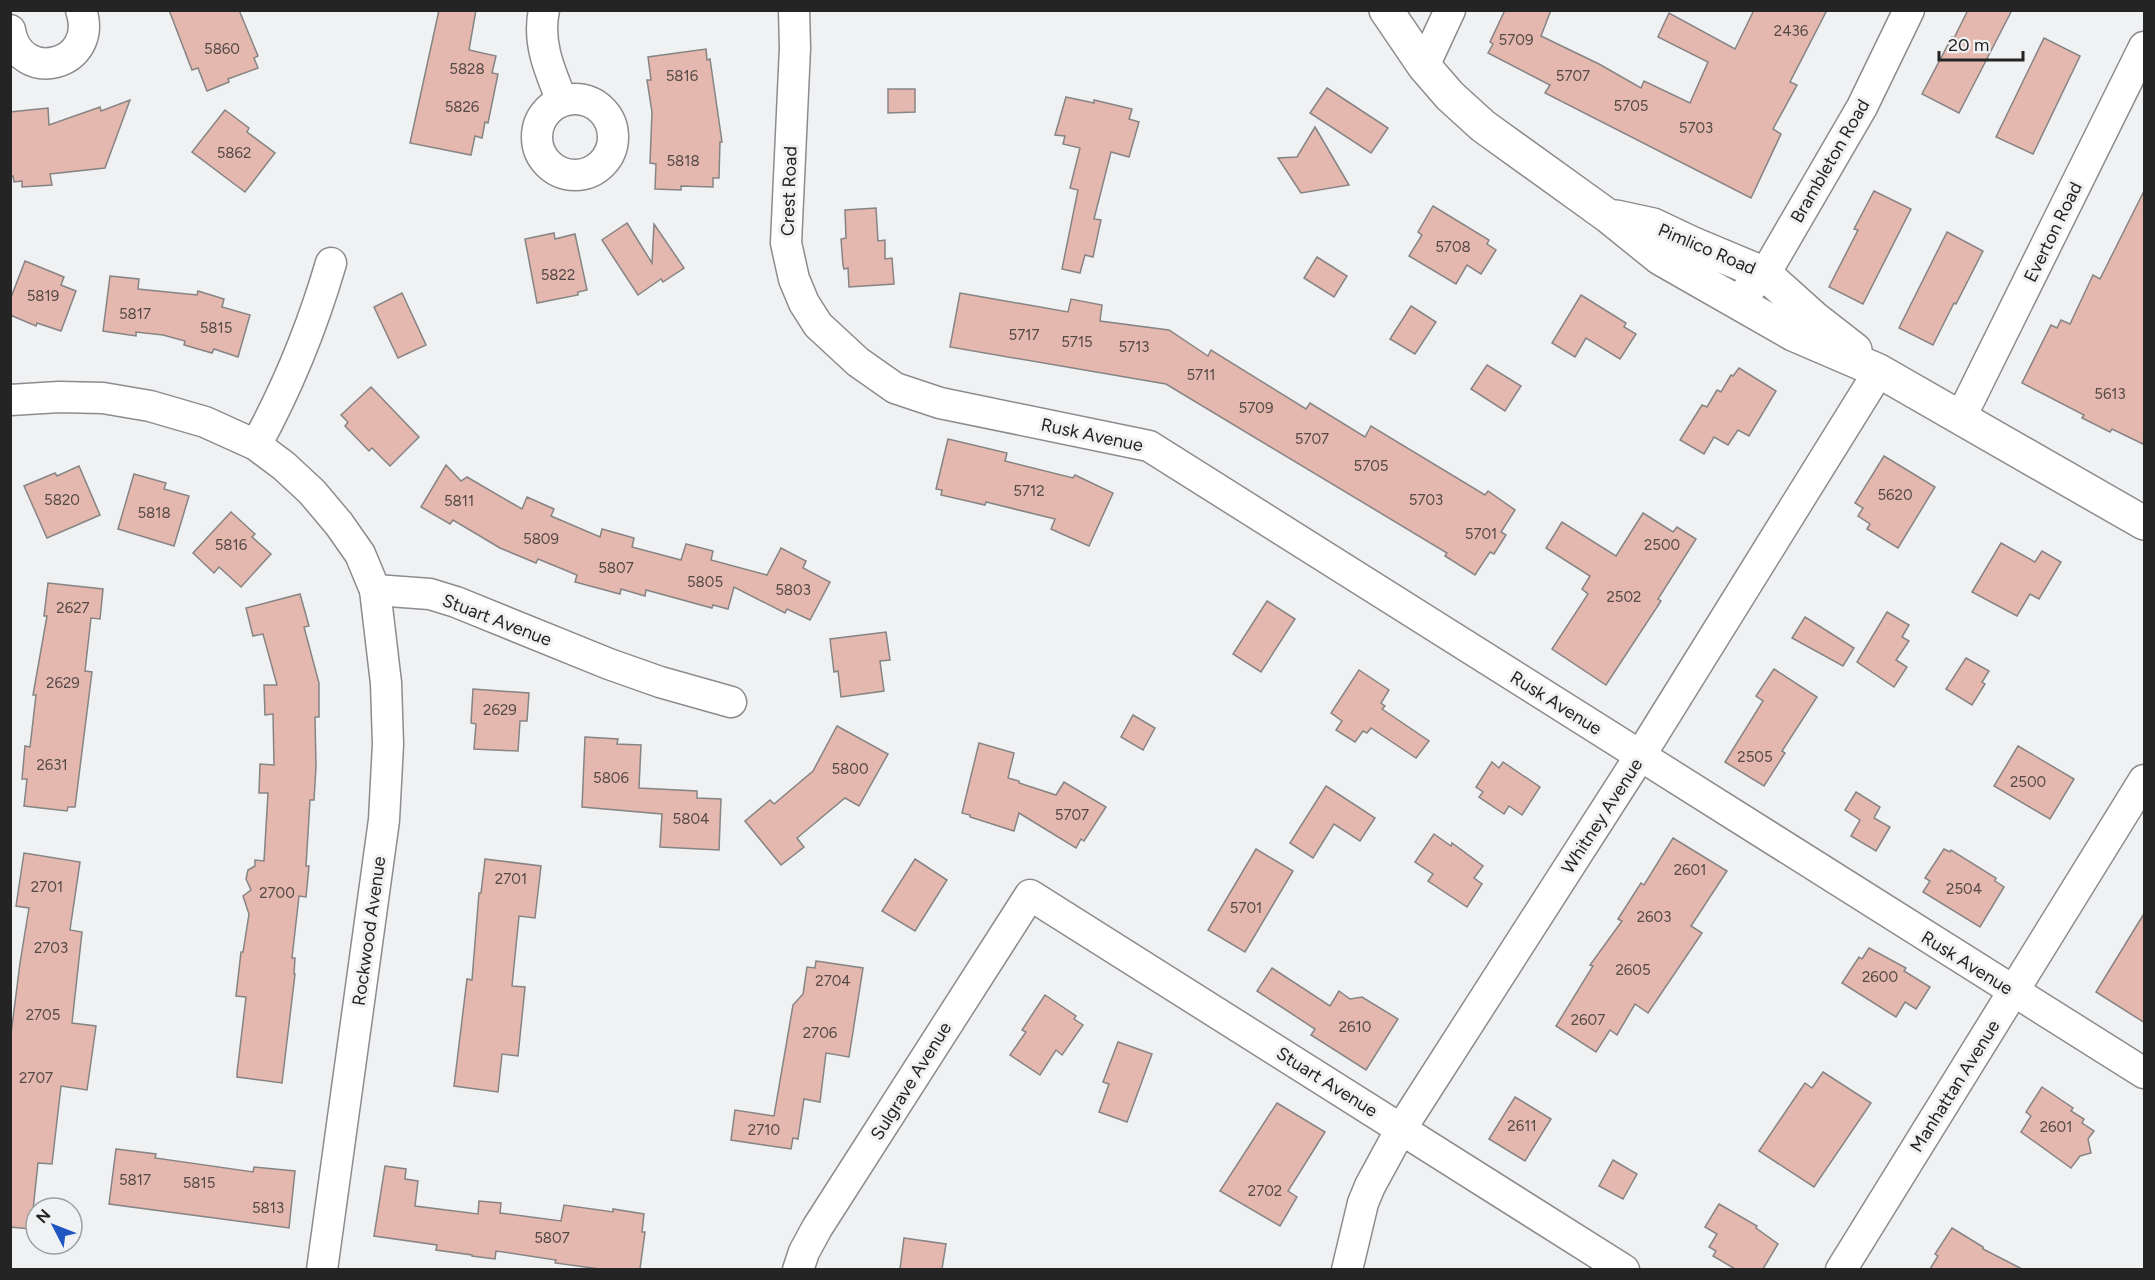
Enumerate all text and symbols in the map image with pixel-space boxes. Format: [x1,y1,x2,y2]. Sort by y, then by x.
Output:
house number: 2436 [1774,22,1809,40]
scale bar [1939,24,2023,62]
house number: 5709 [1499,31,1533,49]
text: 20 m [1948,34,1989,56]
house number: 5860 [204,40,240,58]
house number: 5828 [449,60,485,78]
house number: 5816 [666,67,699,85]
house number: 5707 [1556,67,1590,85]
street label: Brambleton Road [1786,95,1874,227]
house number: 5705 [1614,97,1648,115]
house number: 5826 [445,98,480,116]
house number: 5703 [1679,119,1713,137]
house number: 5862 [217,144,251,162]
street label: Crest Road [776,146,802,236]
house number: 5818 [666,152,700,170]
street label: Everton Road [2019,178,2087,286]
street label: Pimlico Road [1655,219,1759,279]
house number: 5708 [1435,238,1471,256]
house number: 5822 [541,266,575,284]
house number: 5819 [27,287,59,305]
house number: 5817 [119,305,151,323]
house number: 5815 [200,319,232,337]
house number: 5717 [1009,326,1039,344]
house number: 5715 [1061,333,1093,351]
house number: 5713 [1118,338,1150,356]
house number: 5711 [1186,366,1216,384]
house number: 5613 [2094,385,2126,403]
house number: 5709 [1239,399,1273,417]
street label: Rusk Avenue [1039,413,1145,457]
house number: 5707 [1295,430,1329,448]
house number: 5705 [1354,457,1388,475]
house number: 5712 [1013,482,1045,500]
house number: 5620 [1877,486,1913,504]
house number: 5820 [44,491,80,509]
house number: 5703 [1409,491,1443,509]
house number: 5811 [444,492,474,510]
house number: 5818 [137,504,171,522]
house number: 5701 [1465,525,1497,543]
house number: 5809 [523,530,559,548]
house number: 5816 [215,536,248,554]
house number: 2500 [1644,536,1680,554]
house number: 5807 [598,559,634,577]
house number: 5805 [687,573,723,591]
house number: 5803 [775,581,811,599]
house number: 2502 [1606,588,1642,606]
street label: Stuart Avenue [439,589,555,651]
house number: 2627 [56,599,90,617]
street label: Rusk Avenue [1506,666,1606,740]
house number: 2629 [46,674,80,692]
house number: 2629 [483,701,517,719]
house number: 2505 [1737,748,1773,766]
street label: Whitney Avenue [1557,754,1647,878]
house number: 2631 [36,756,68,774]
house number: 5800 [831,760,869,778]
house number: 5806 [593,769,629,787]
house number: 2500 [2010,773,2046,791]
house number: 5707 [1055,806,1089,824]
house number: 5804 [673,810,709,828]
street label: Rockwood Avenue [348,855,390,1007]
house number: 2601 [1674,861,1706,879]
house number: 2701 [495,870,527,888]
house number: 2701 [31,878,63,896]
house number: 2504 [1946,880,1982,898]
house number: 2700 [259,884,295,902]
house number: 5701 [1230,899,1262,917]
house number: 2603 [1637,908,1671,926]
street label: Rusk Avenue [1917,926,2017,1000]
house number: 2703 [34,939,68,957]
house number: 2605 [1615,961,1651,979]
house number: 2600 [1862,968,1898,986]
house number: 2704 [815,972,851,990]
house number: 2705 [26,1006,60,1024]
house number: 2607 [1571,1011,1605,1029]
street label: Manhattan Avenue [1905,1016,2005,1156]
street label: Sulgrave Avenue [866,1018,956,1144]
house number: 2610 [1339,1018,1371,1036]
house number: 2706 [803,1024,838,1042]
street label: Stuart Avenue [1272,1042,1382,1122]
house number: 2707 [19,1069,53,1087]
house number: 2611 [1507,1117,1537,1135]
house number: 2601 [2040,1118,2072,1136]
house number: 2710 [748,1121,780,1139]
house number: 5817 [119,1171,151,1189]
house number: 5815 [183,1174,215,1192]
house number: 2702 [1248,1182,1282,1200]
north arrow [24,1196,84,1256]
house number: 5813 [252,1199,284,1217]
text: N [32,1205,54,1227]
house number: 5807 [534,1229,570,1247]

